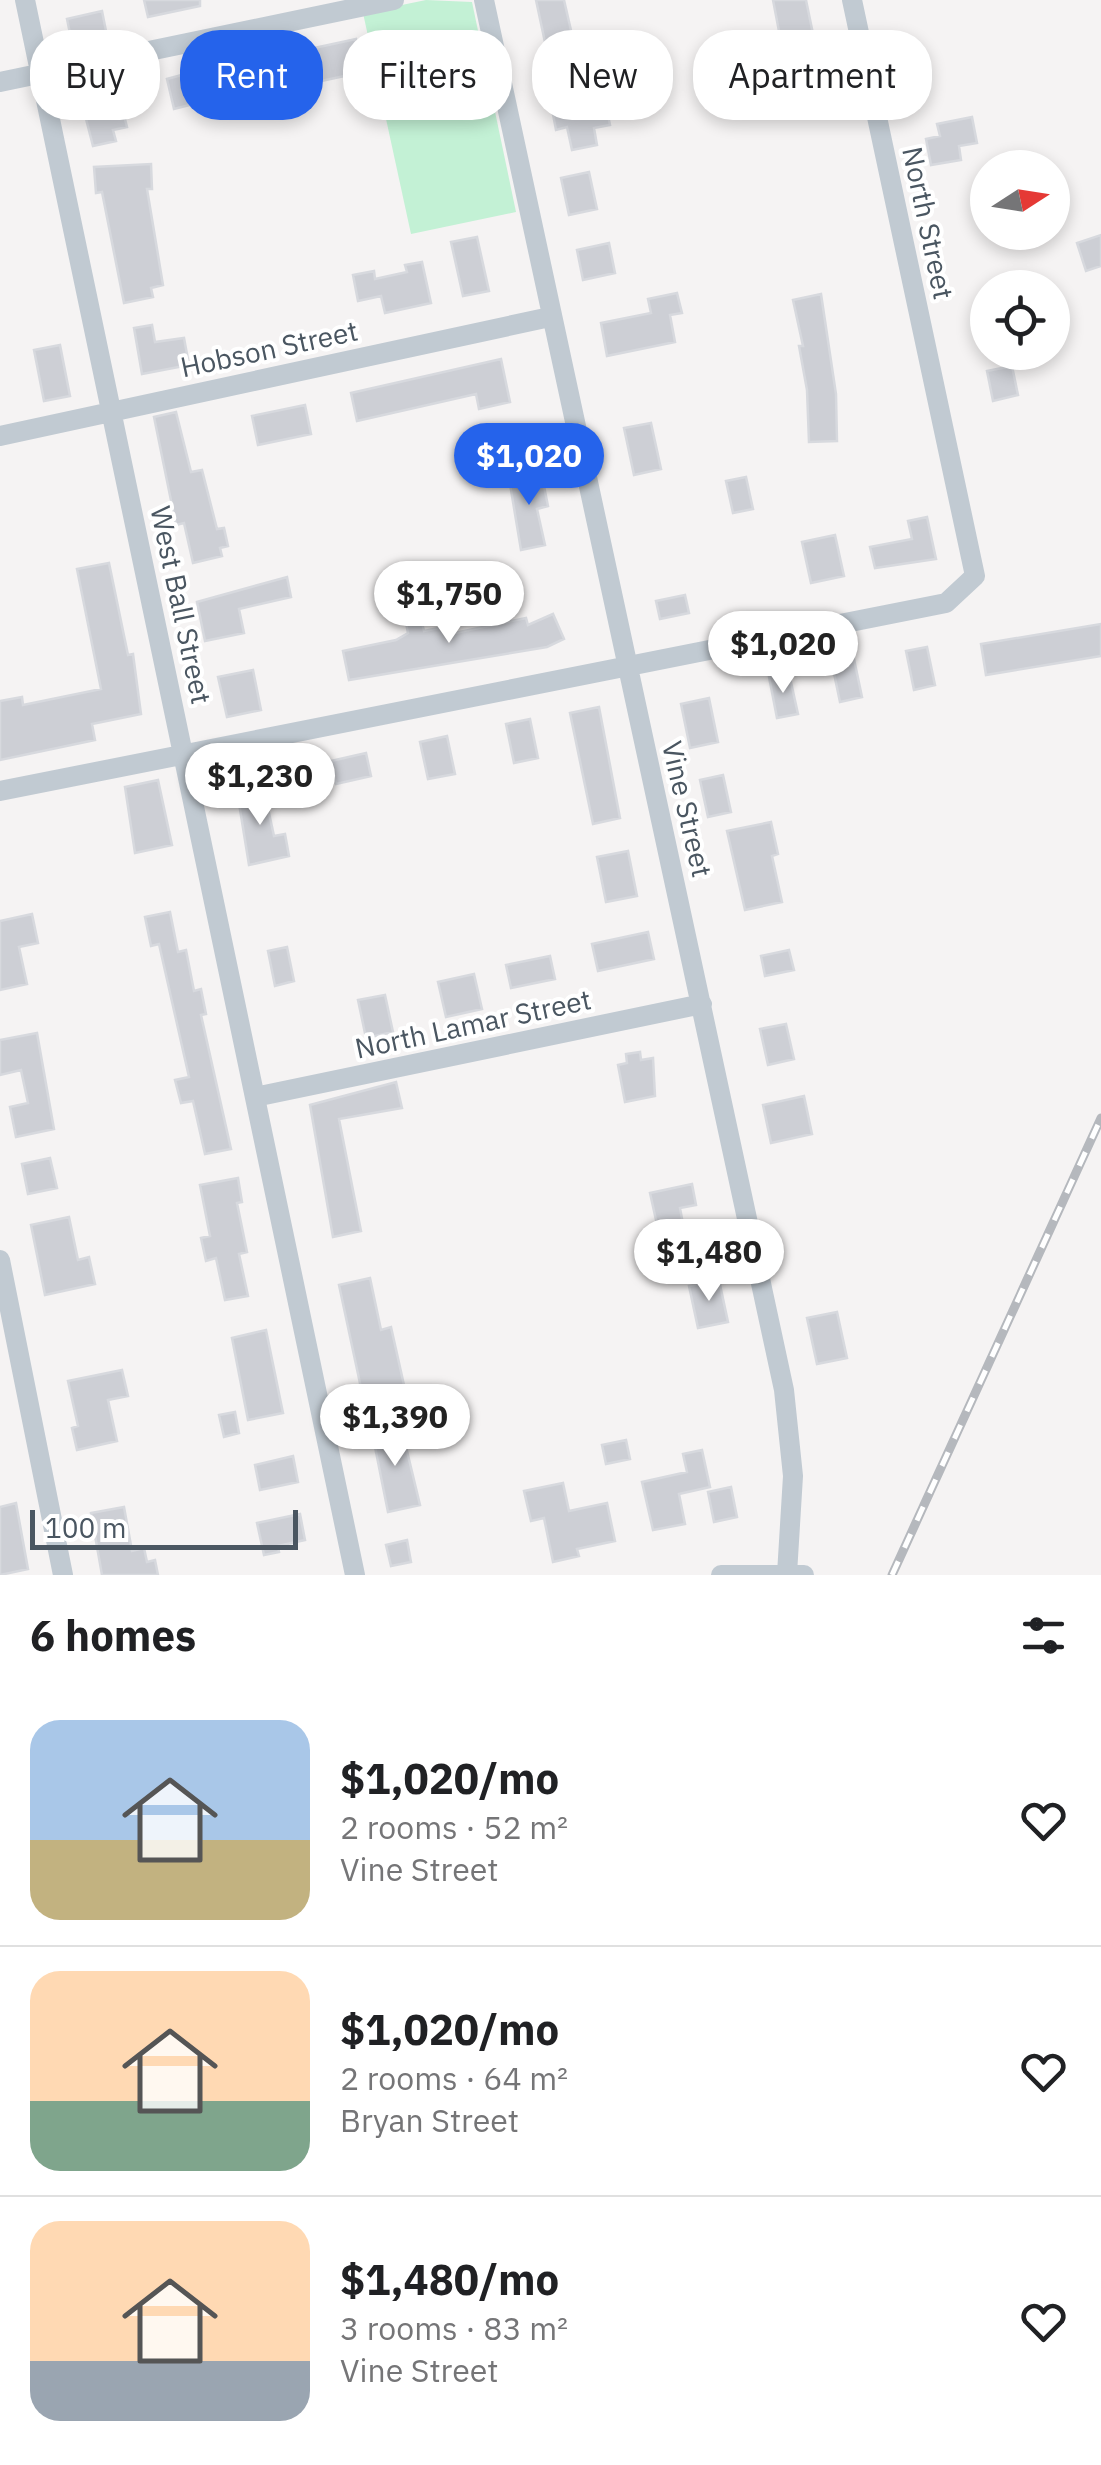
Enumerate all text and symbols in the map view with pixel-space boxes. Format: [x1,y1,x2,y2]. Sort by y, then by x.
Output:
chip: Buy [30,30,160,120]
chip: Rent [180,30,323,120]
chip: Filters [343,30,512,120]
chip: New [532,30,673,120]
chip: Apartment [693,30,932,120]
street label: North Street [894,143,963,303]
north arrow [970,150,1070,250]
map controls [970,150,1070,370]
button: locate [970,270,1070,370]
street label: Hobson Street [177,312,361,385]
pin: $1,020 [448,423,610,508]
text: $1,020 [476,434,582,476]
street label: West Ball Street [142,502,221,707]
pin: $1,750 [368,561,530,646]
text: $1,750 [396,572,502,614]
pin: $1,020 [702,611,864,696]
text: $1,020 [730,622,836,664]
street label: Vine Street [654,737,721,881]
pin: $1,230 [179,743,341,828]
text: $1,230 [207,754,313,796]
street label: North Lamar Street [352,980,594,1067]
pin: $1,480 [628,1219,790,1304]
text: $1,480 [656,1230,762,1272]
pin: $1,390 [314,1384,476,1469]
text: $1,390 [342,1395,448,1437]
scale bar [30,1505,298,1550]
text: 100 m [45,1509,126,1546]
text: 6 homes [30,1608,196,1663]
icon: filters [1016,1608,1071,1663]
text: $1,020/mo [340,1751,559,1806]
icon: home [110,1760,230,1880]
icon: heart [1016,1793,1071,1848]
text: 2 rooms · 52 m² [340,1806,568,1848]
text: Vine Street [340,1848,499,1890]
text: $1,020/mo [340,2002,559,2057]
icon: home [110,2011,230,2131]
icon: heart [1016,2044,1071,2099]
text: 2 rooms · 64 m² [340,2057,568,2099]
text: Bryan Street [340,2099,519,2141]
text: $1,480/mo [340,2252,559,2307]
icon: home [110,2261,230,2381]
icon: heart [1016,2294,1071,2349]
text: 3 rooms · 83 m² [340,2307,568,2349]
text: Vine Street [340,2349,499,2391]

